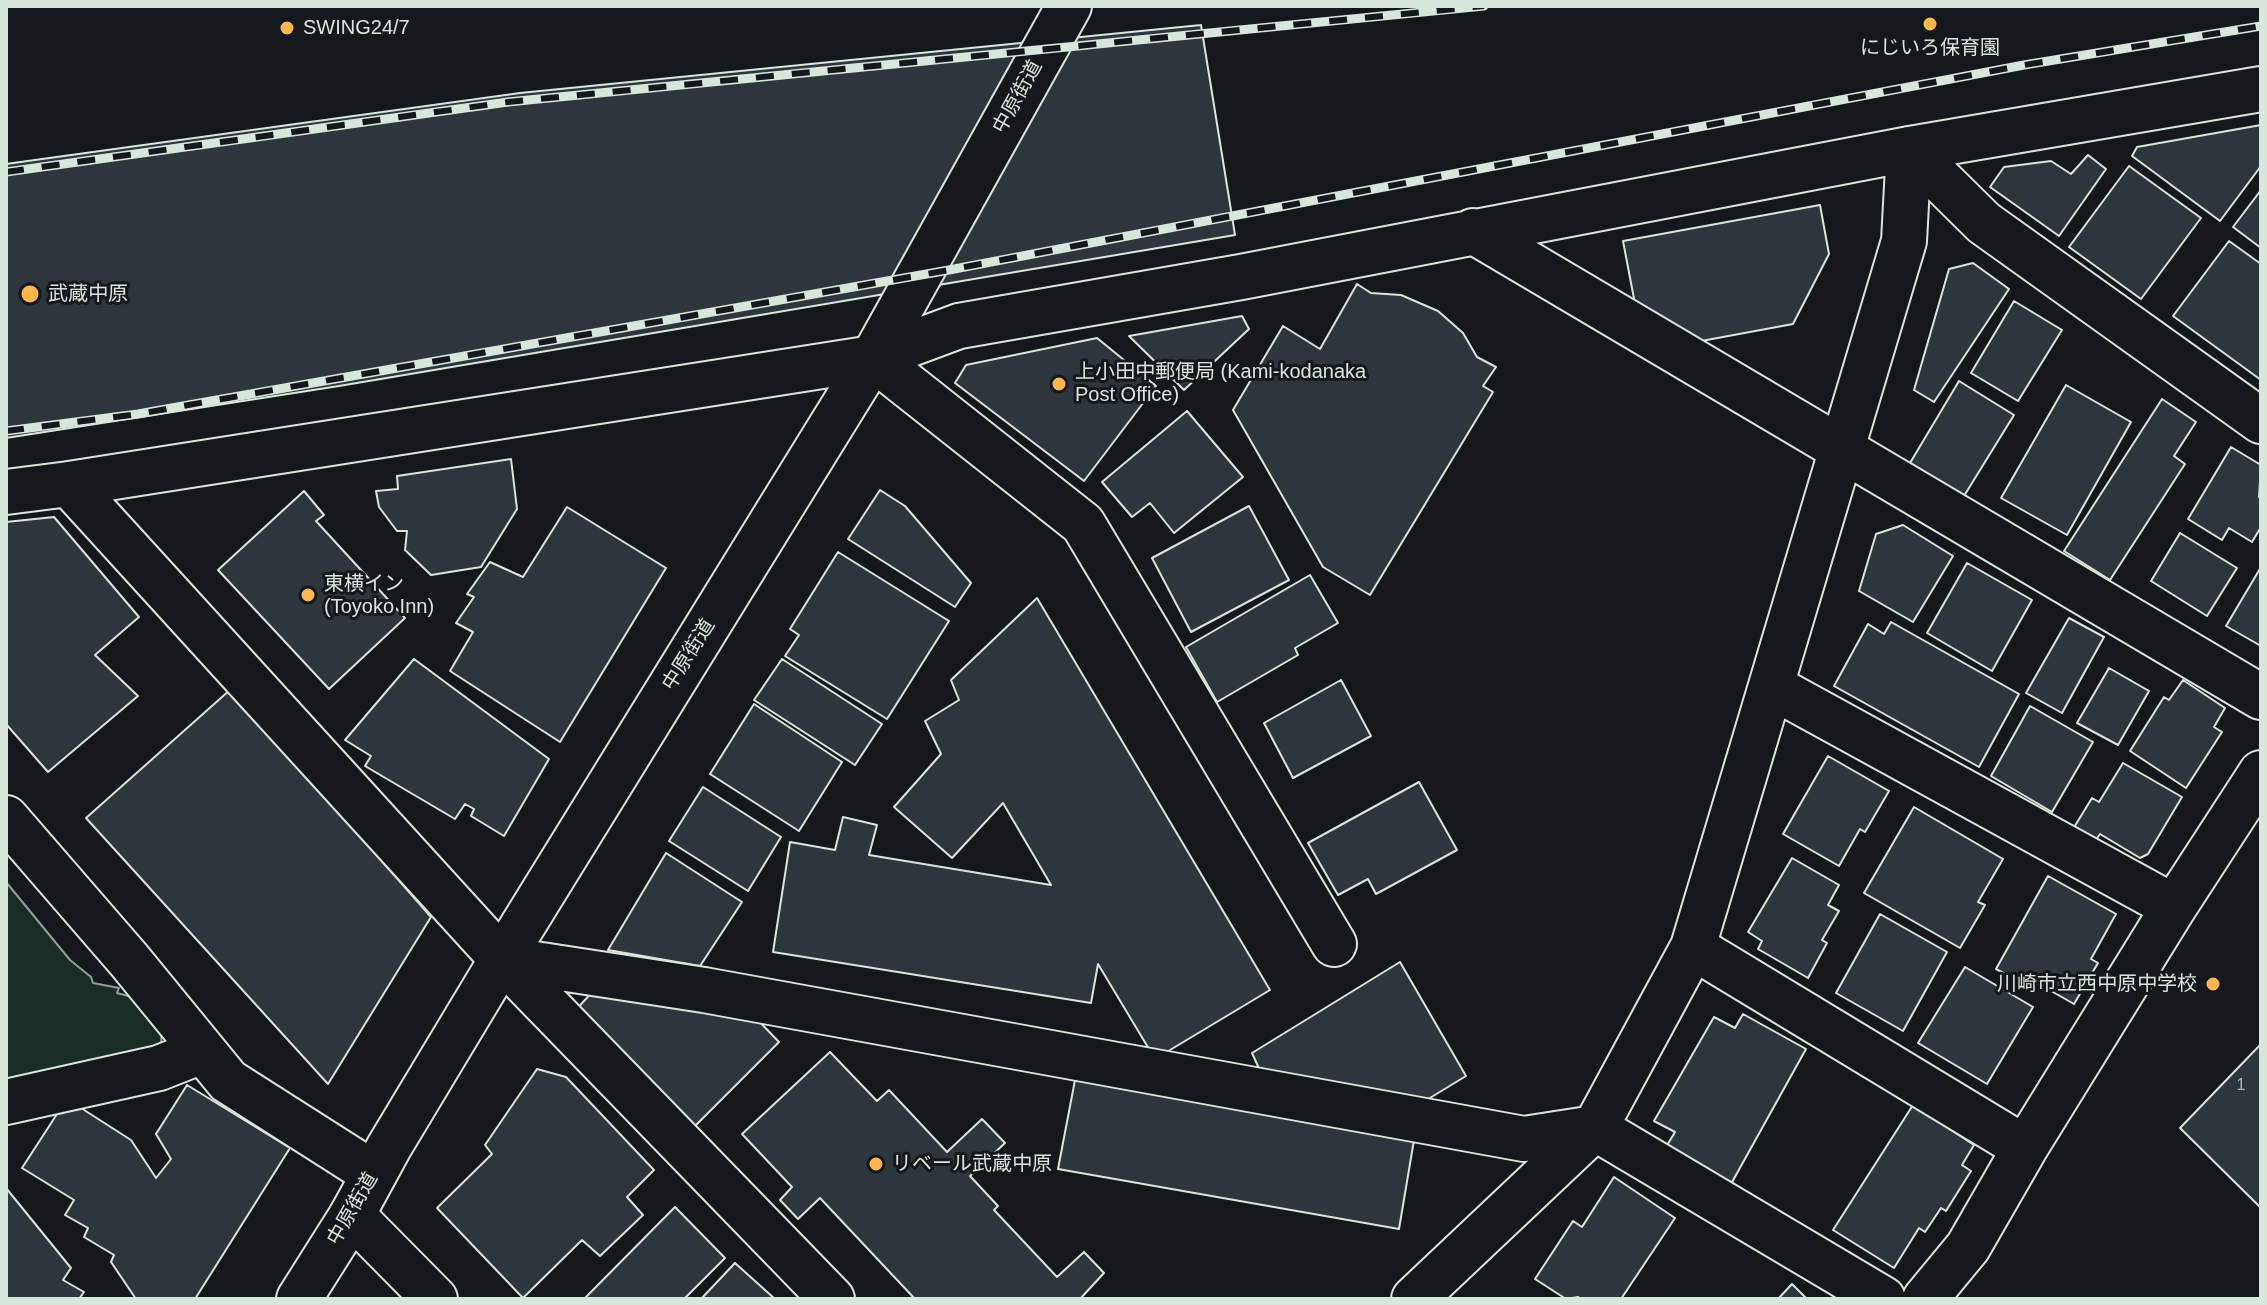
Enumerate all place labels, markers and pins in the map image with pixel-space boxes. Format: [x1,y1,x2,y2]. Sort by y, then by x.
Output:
marker: にじいろ保育園 [1921,15,1939,33]
place label: SWING24/7 [303,16,410,40]
marker: SWING24/7 [278,19,296,37]
place label: にじいろ保育園 [1860,36,2000,60]
place label: 武蔵中原 [48,282,128,306]
marker: 武蔵中原 [19,283,41,305]
place label: 上小田中郵便局 (Kami-kodanaka Post Office) [1075,360,1366,407]
marker: 上小田中郵便局 (Kami-kodanaka Post Office) [1050,375,1068,393]
place label: 東横イン (Toyoko Inn) [324,572,434,619]
marker: 東横イン (Toyoko Inn) [299,586,317,604]
place label: 川崎市立西中原中学校 [1997,972,2197,996]
marker: 川崎市立西中原中学校 [2204,975,2222,993]
place label: リベール武蔵中原 [892,1152,1052,1176]
marker: リベール武蔵中原 [867,1155,885,1173]

